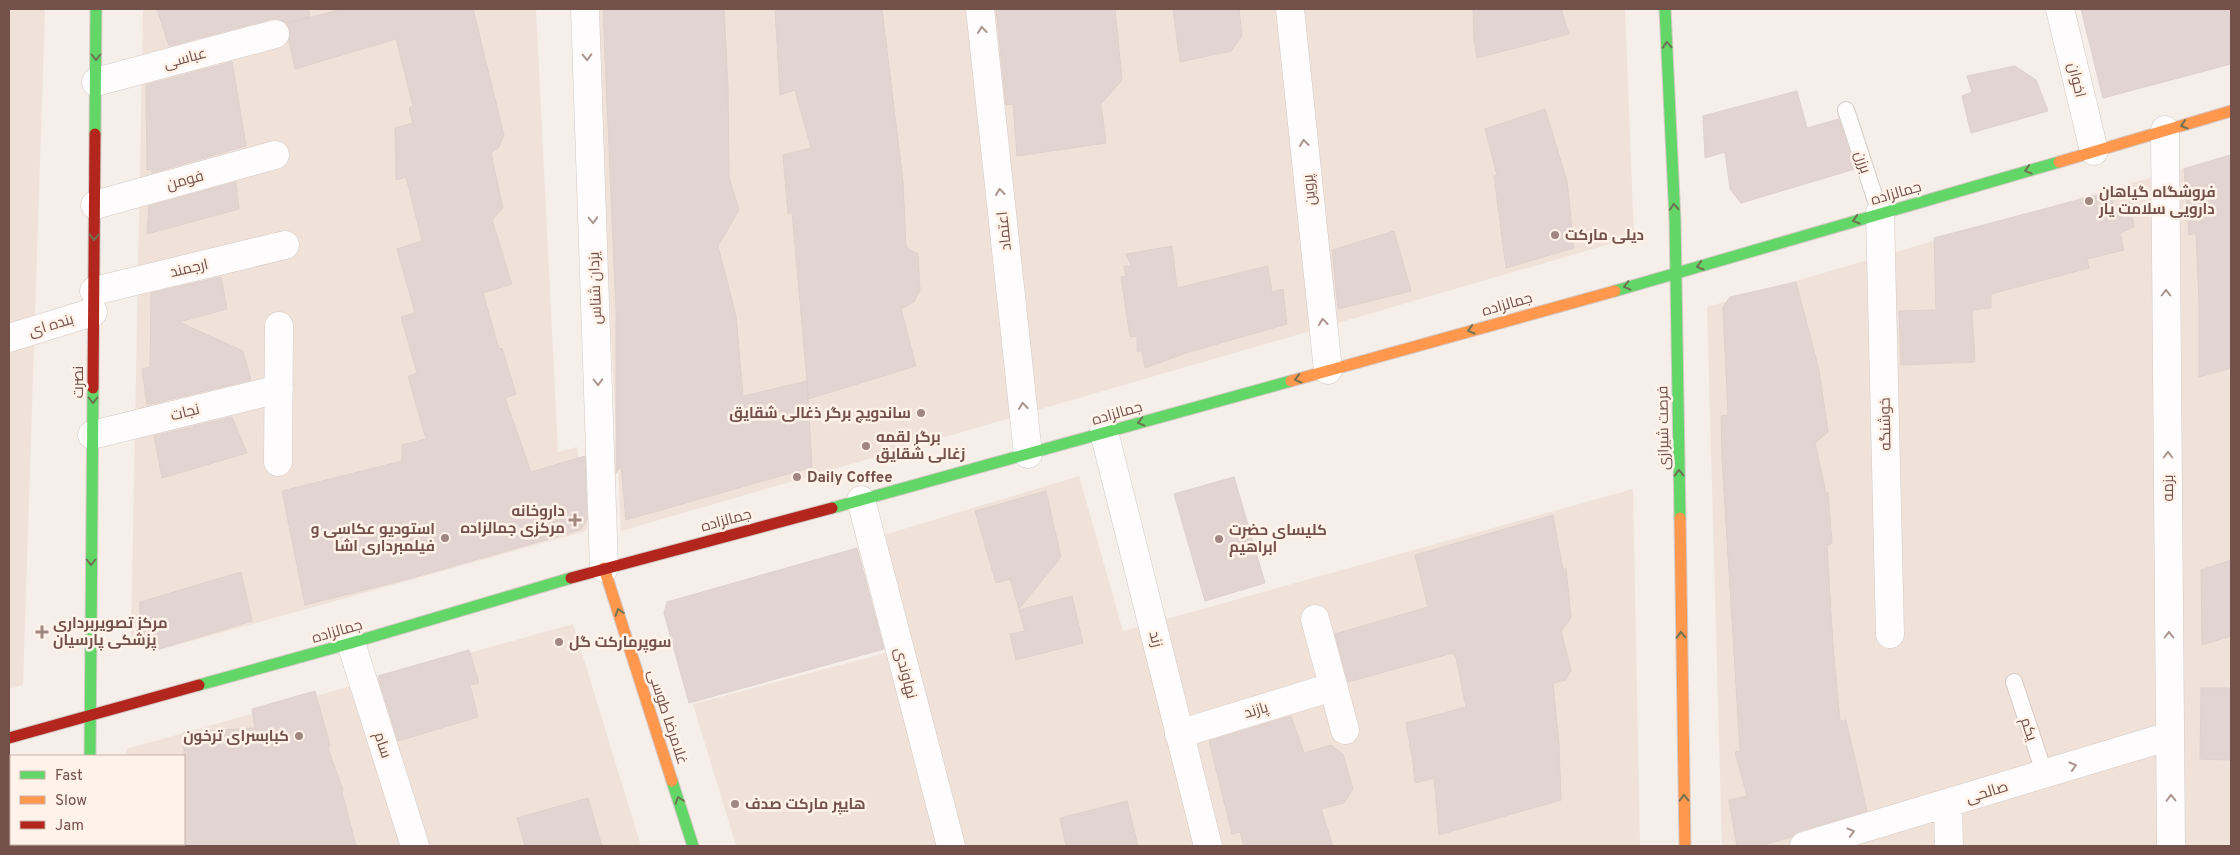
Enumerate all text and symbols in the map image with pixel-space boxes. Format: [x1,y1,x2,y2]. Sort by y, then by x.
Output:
one-way arrow [977,26,988,34]
one-way arrow [1661,41,1672,49]
street label: عباسی [162,45,209,74]
one-way arrow [91,54,101,62]
one-way arrow [582,54,592,62]
street label: اخوان [2062,61,2089,100]
one-way arrow [2181,119,2189,129]
one-way arrow [1299,139,1310,147]
street label: برزن [1849,149,1874,176]
one-way arrow [2025,165,2033,175]
street label: فومن [165,167,206,196]
street label: پروین [1299,173,1322,206]
street label: جمالزاده [1869,178,1924,211]
place label: فروشگاه گیاهان دارویی سلامت یار [2098,184,2216,220]
one-way arrow [995,187,1006,195]
marker: فروشگاه گیاهان دارویی سلامت یار [2083,195,2095,207]
one-way arrow [1669,203,1679,211]
street label: اعتماد [994,210,1017,251]
one-way arrow [1852,215,1860,225]
one-way arrow [587,216,598,224]
place label: دیلی مارکت [1565,227,1644,246]
marker: دیلی مارکت [1549,229,1561,241]
one-way arrow [89,234,99,242]
street label: یزدان شناس [586,251,607,325]
street label: ارجمند [168,256,210,283]
one-way arrow [1696,261,1704,271]
one-way arrow [1624,280,1632,290]
one-way arrow [2161,288,2171,296]
street label: جمالزاده [1480,289,1535,322]
street label: بنده ای [27,311,76,342]
one-way arrow [1318,318,1329,326]
one-way arrow [1467,324,1476,334]
street label: نصرت [70,366,89,398]
one-way arrow [1294,373,1302,383]
one-way arrow [593,379,603,387]
street label: فرصت شیرازی [1654,386,1675,470]
one-way arrow [87,396,98,404]
street label: خوشنگه [1877,397,1896,451]
street label: جمالزاده [1090,398,1145,431]
street label: نجات [169,401,202,426]
one-way arrow [1018,401,1029,409]
place label: ساندویچ برگر ذغالی شقایق [729,405,911,424]
marker: ساندویچ برگر ذغالی شقایق [915,407,927,419]
one-way arrow [1138,416,1146,426]
place label: برگر لقمه زغالی شقایق [876,429,965,465]
marker: برگر لقمه زغالی شقایق [860,440,872,452]
one-way arrow [2163,451,2173,458]
one-way arrow [1673,468,1684,476]
place label: Daily Coffee [807,469,893,488]
marker: Daily Coffee [791,471,803,483]
street label: بزمه [2160,475,2179,501]
place label: داروخانه مرکزی جمالزاده [460,503,565,539]
street label: جمالزاده [699,506,754,537]
marker: داروخانه مرکزی جمالزاده [569,514,581,526]
place label: استودیو عکاسی و فیلمبرداری اشا [311,521,435,557]
place label: کلیسای حضرت ابراهیم [1229,522,1327,558]
marker: استودیو عکاسی و فیلمبرداری اشا [439,532,451,544]
marker: کلیسای حضرت ابراهیم [1213,533,1225,545]
one-way arrow [86,559,96,567]
one-way arrow [614,608,624,616]
place label: مرکز تصویربرداری پزشکی پارسیان [53,615,168,651]
street label: جمالزاده [310,616,365,649]
marker: مرکز تصویربرداری پزشکی پارسیان [35,625,49,639]
street label: زند [1143,629,1166,649]
one-way arrow [1676,631,1687,639]
one-way arrow [2164,631,2174,638]
place label: سوپرمارکت گل [569,634,671,653]
marker: سوپرمارکت گل [553,636,565,648]
street label: نهاوندی [889,646,920,701]
street label: غلامرضا طوسی [642,668,691,767]
street label: پازند [1242,699,1271,724]
street label: یکم [2015,715,2040,744]
place label: کبابسرای ترخون [183,728,289,747]
marker: کبابسرای ترخون [293,730,305,742]
street label: سام [368,730,395,761]
legend [10,755,185,845]
one-way arrow [2069,762,2077,772]
text: Fast [55,767,83,786]
street label: صالحی [1964,778,2011,809]
text: Slow [55,792,87,811]
one-way arrow [1679,793,1690,801]
one-way arrow [2166,793,2176,801]
one-way arrow [674,796,684,804]
place label: هايپر ماركت صدف [745,796,866,815]
marker: هايپر ماركت صدف [729,798,741,810]
text: Jam [55,817,84,836]
one-way arrow [1846,828,1854,838]

